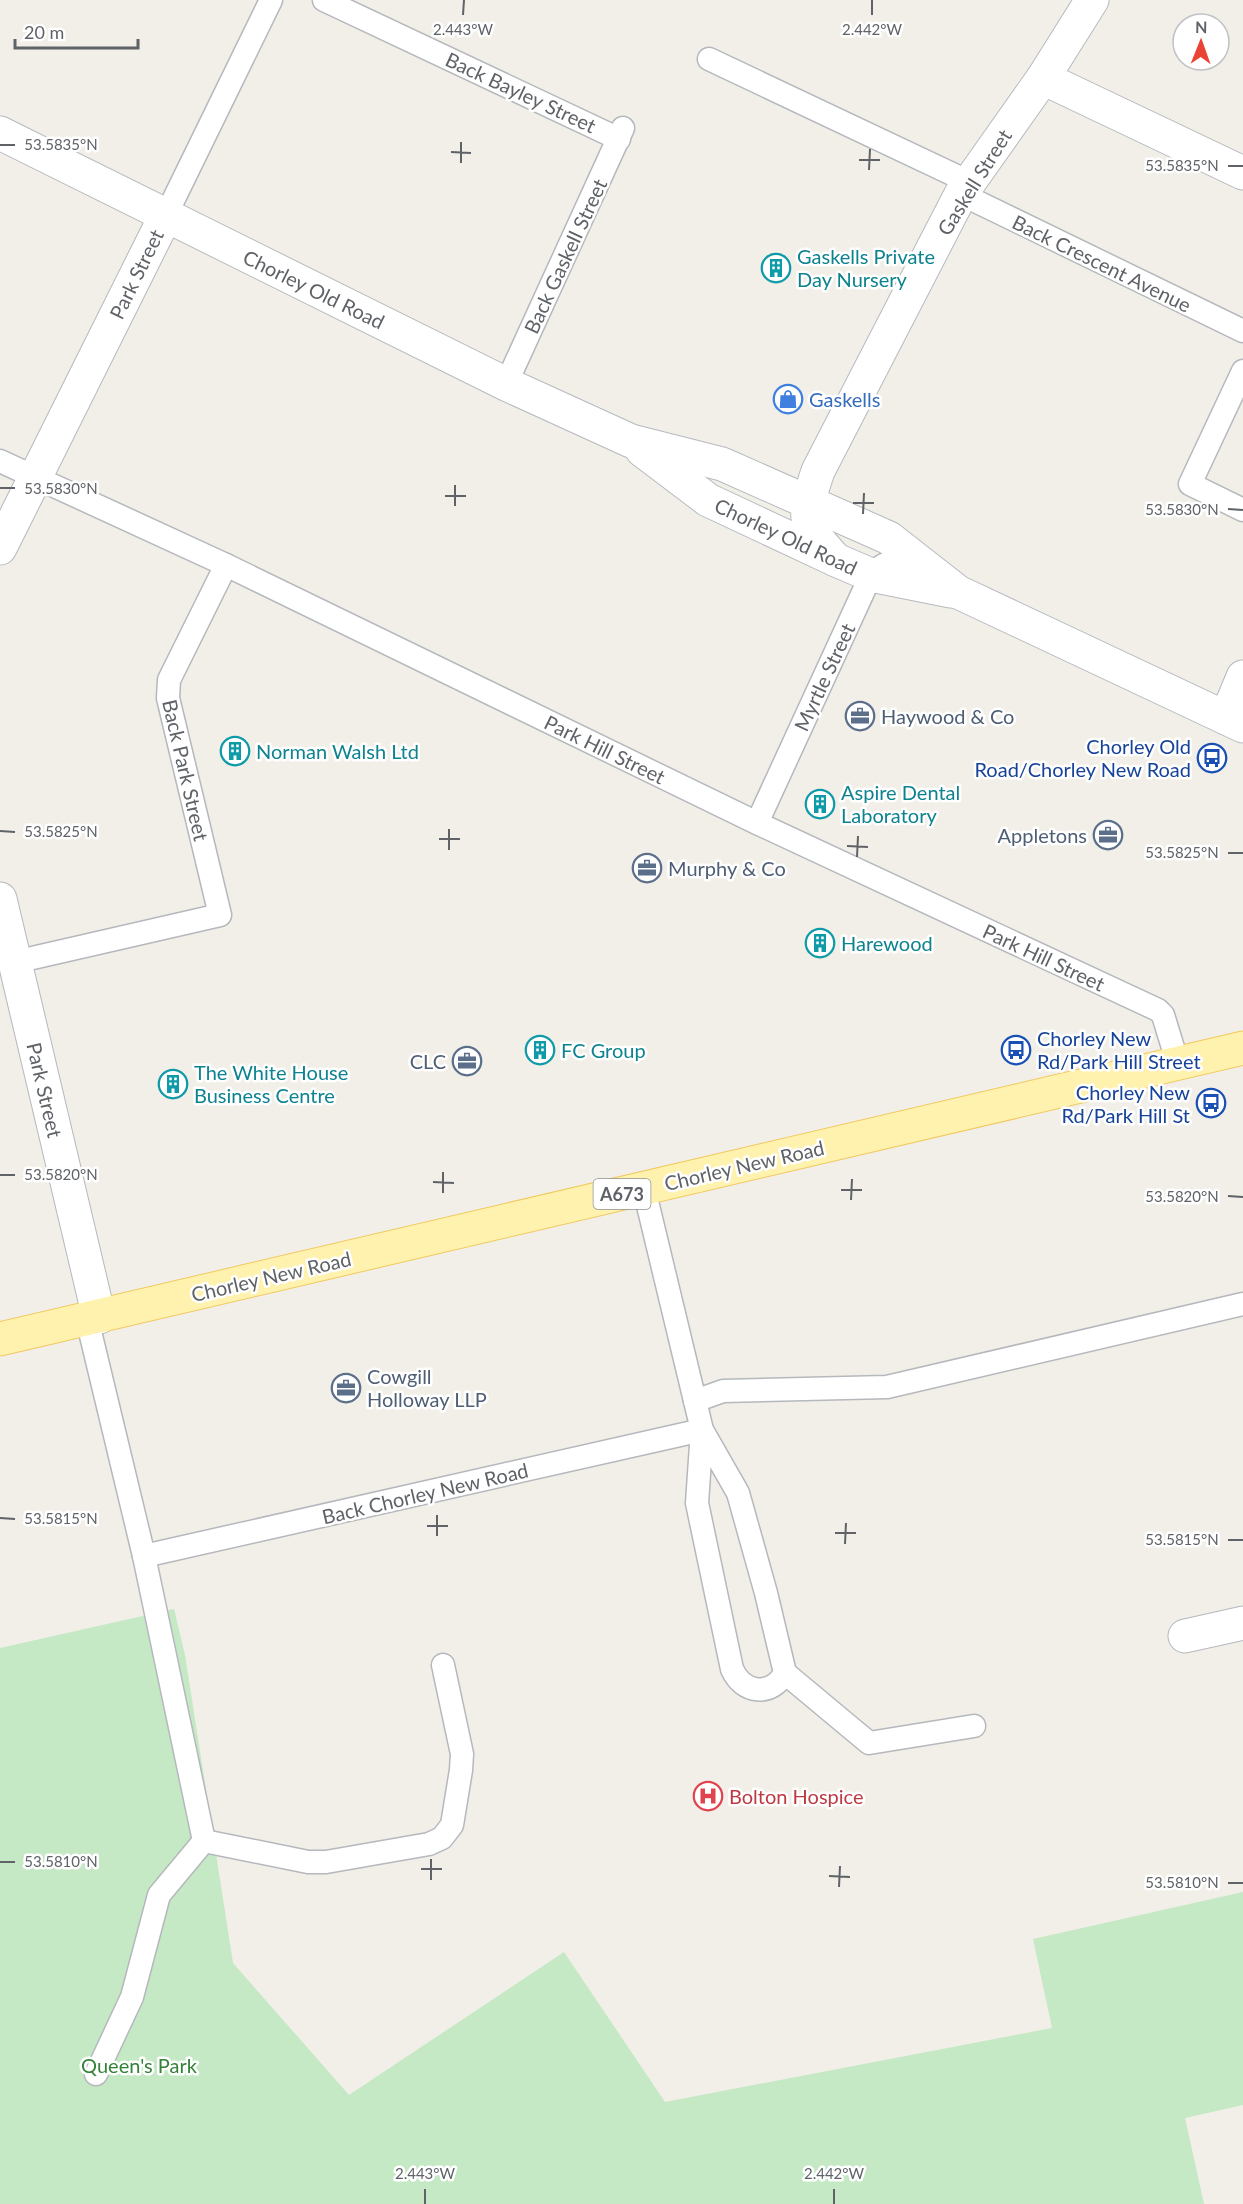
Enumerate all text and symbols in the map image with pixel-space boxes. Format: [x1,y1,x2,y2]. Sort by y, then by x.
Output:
scale bar [15,12,138,50]
north arrow [1171,12,1231,72]
text: N [1195,17,1208,36]
text: 2.443°W [433,20,494,38]
text: 2.442°W [842,20,903,38]
text: 20 m [24,21,64,43]
street label: Back Bayley Street [442,47,600,137]
street label: Gaskell Street [932,125,1016,239]
text: 53.5835°N [24,135,98,153]
text: 53.5835°N [1145,156,1219,174]
street label: Back Gaskell Street [519,175,611,337]
street label: Back Crescent Avenue [1009,209,1195,317]
street label: Park Street [104,225,168,323]
street label: Chorley Old Road [239,244,389,334]
place label: Gaskells Private Day Nursery [797,244,935,291]
building icon: Gaskells Private Day Nursery [760,252,792,284]
shop icon: Gaskells [772,383,804,415]
place label: Gaskells [809,387,880,411]
text: 53.5830°N [24,479,98,497]
street label: Chorley Old Road [711,493,861,579]
text: 53.5830°N [1145,500,1219,518]
street label: Myrtle Street [789,619,859,735]
street label: Back Park Street [158,697,214,843]
office icon: Haywood & Co [844,700,876,732]
place label: Haywood & Co [881,704,1014,728]
street label: Park Hill Street [541,709,669,789]
place label: Chorley Old Road/Chorley New Road [974,734,1191,781]
building icon: Norman Walsh Ltd [219,735,251,767]
place label: Norman Walsh Ltd [256,739,419,763]
bus stop icon: Chorley Old Road/Chorley New Road [1196,742,1228,774]
place label: Aspire Dental Laboratory [841,780,960,827]
building icon: Aspire Dental Laboratory [804,788,836,820]
office icon: Appletons [1092,819,1124,851]
text: 53.5825°N [24,822,98,840]
place label: Appletons [998,823,1087,847]
text: 53.5825°N [1145,843,1219,861]
office icon: Murphy & Co [631,852,663,884]
place label: Murphy & Co [668,856,786,880]
street label: Park Hill Street [979,918,1109,996]
building icon: Harewood [804,927,836,959]
place label: Harewood [841,931,933,955]
place label: Chorley New Rd/Park Hill Street [1037,1026,1201,1073]
building icon: FC Group [524,1034,556,1066]
bus stop icon: Chorley New Rd/Park Hill Street [1000,1034,1032,1066]
place label: FC Group [561,1038,646,1062]
street label: Park Street [22,1040,68,1140]
office icon: CLC [451,1045,483,1077]
place label: CLC [410,1049,446,1073]
place label: The White House Business Centre [194,1060,348,1107]
building icon: The White House Business Centre [157,1068,189,1100]
place label: Chorley New Rd/Park Hill St [1062,1080,1190,1127]
bus stop icon: Chorley New Rd/Park Hill St [1195,1087,1227,1119]
street label: Chorley New Road [662,1135,826,1195]
text: 53.5820°N [24,1165,98,1183]
road number: A673 [594,1179,650,1209]
text: 53.5820°N [1145,1187,1219,1205]
street label: Chorley New Road [189,1246,353,1306]
place label: Cowgill Holloway LLP [367,1364,487,1411]
office icon: Cowgill Holloway LLP [330,1372,362,1404]
street label: Back Chorley New Road [320,1458,530,1528]
text: 53.5815°N [24,1509,98,1527]
text: 53.5815°N [1145,1530,1219,1548]
hospital icon: Bolton Hospice [692,1780,724,1812]
place label: Bolton Hospice [729,1784,863,1808]
text: 53.5810°N [24,1852,98,1870]
text: 53.5810°N [1145,1873,1219,1891]
park label: Queen's Park [81,2053,198,2077]
text: 2.443°W [395,2164,456,2182]
text: 2.442°W [804,2164,865,2182]

